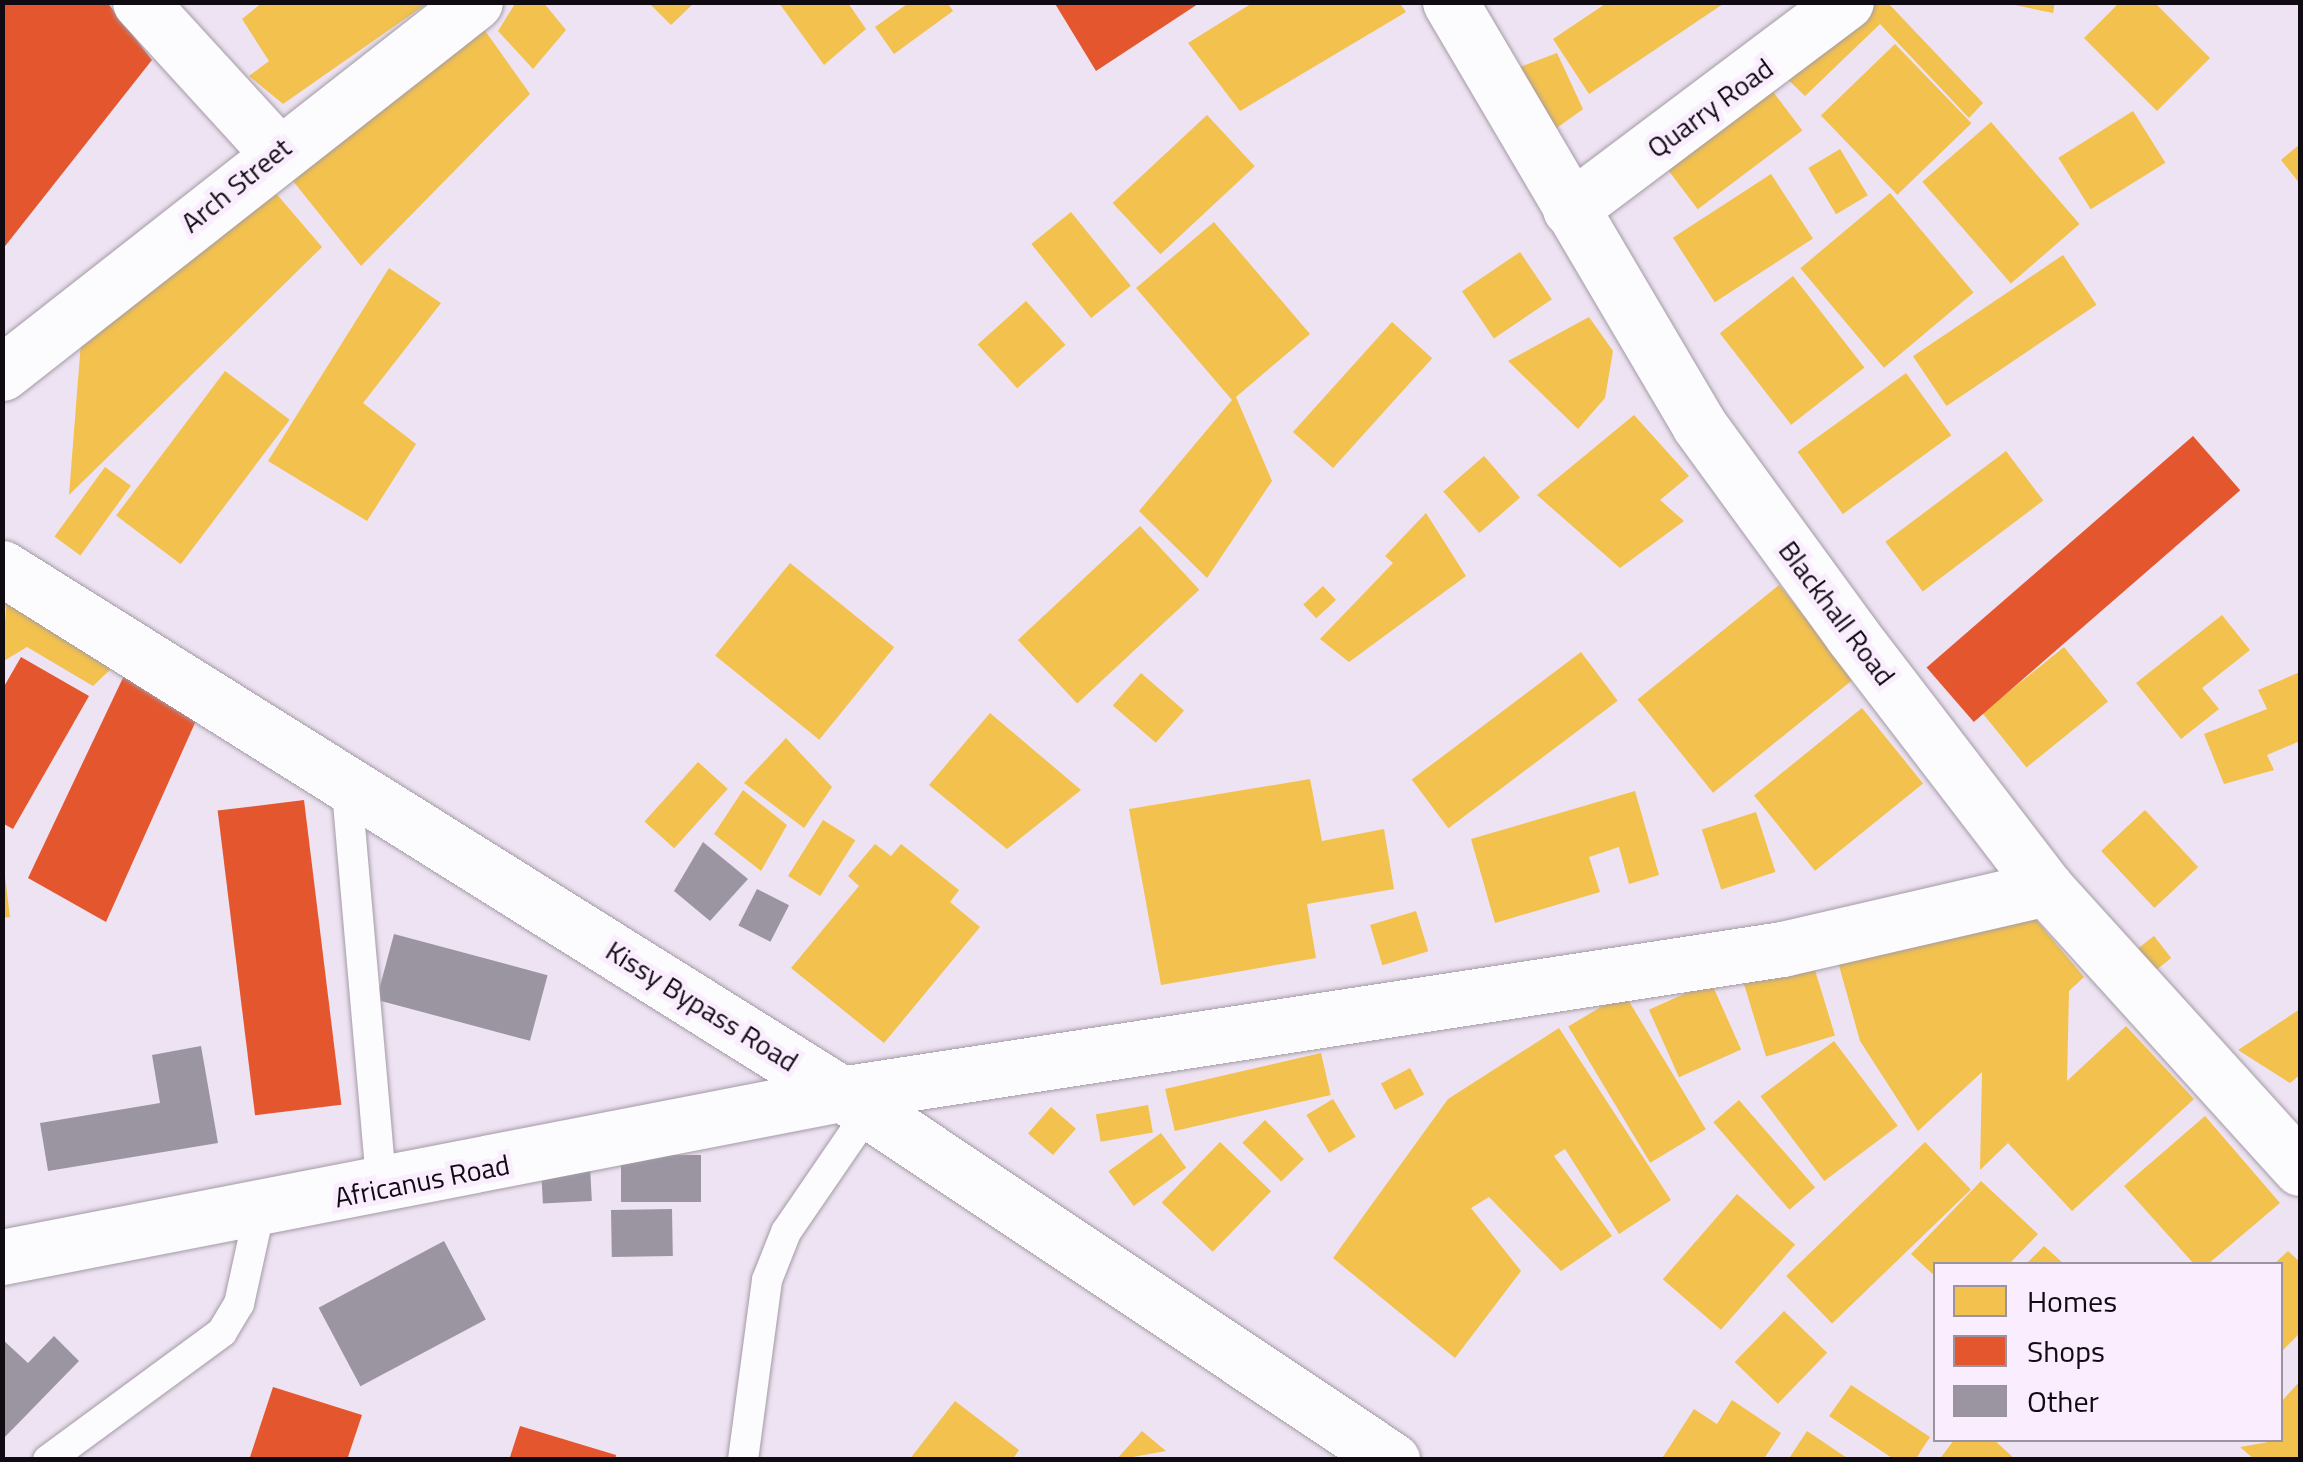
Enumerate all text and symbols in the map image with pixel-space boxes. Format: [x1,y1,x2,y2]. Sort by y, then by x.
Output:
street label: Quarry Road [1641,51,1779,165]
street label: Arch Street [174,131,298,239]
street label: Blackhall Road [1772,534,1902,692]
street label: Kissy Bypass Road [600,934,804,1078]
street label: Africanus Road [332,1148,512,1214]
legend [1933,1262,2283,1442]
text: Homes [2027,1278,2117,1324]
text: Shops [2027,1328,2105,1374]
text: Other [2027,1378,2099,1424]

